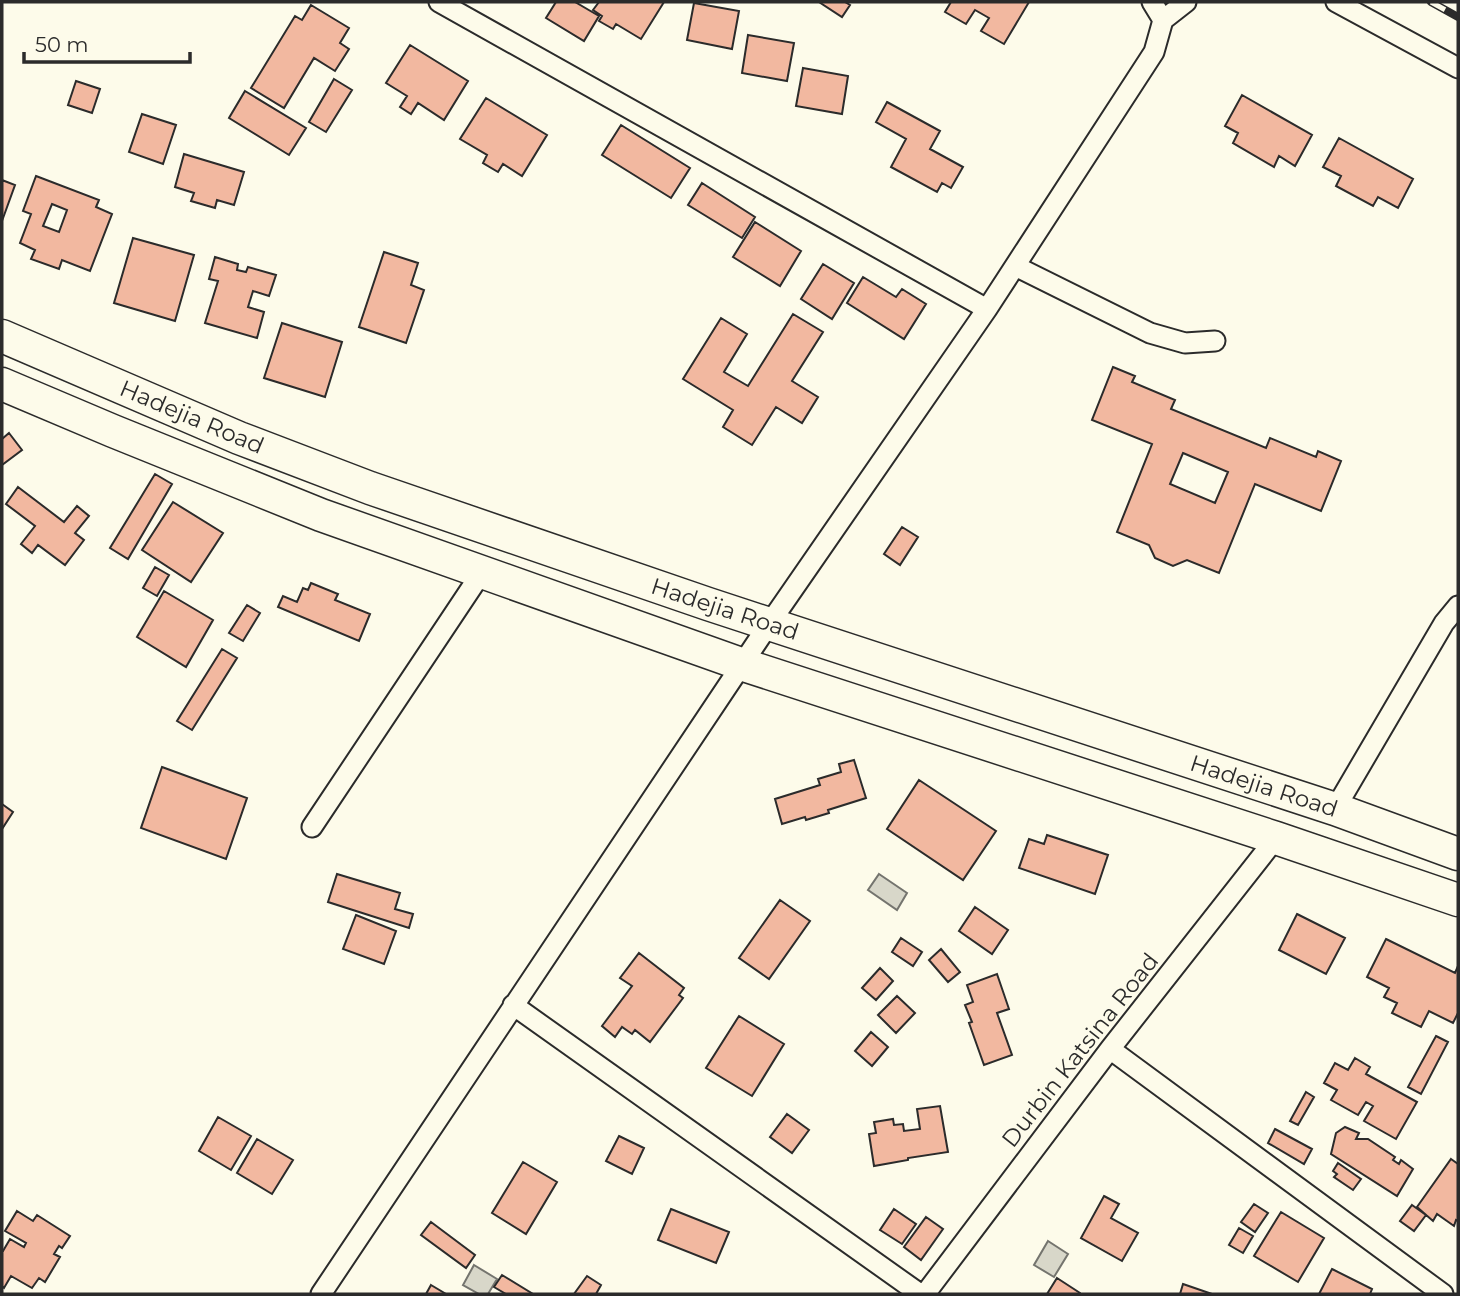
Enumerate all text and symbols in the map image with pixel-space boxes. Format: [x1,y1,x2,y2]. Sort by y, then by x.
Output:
scale bar [24,21,191,65]
text: 50 m [35,32,89,57]
street label: Hadejia Road [116,374,268,460]
street label: Hadejia Road [648,572,802,646]
street label: Hadejia Road [1187,749,1341,823]
street label: Durbin Katsina Road [996,947,1164,1153]

